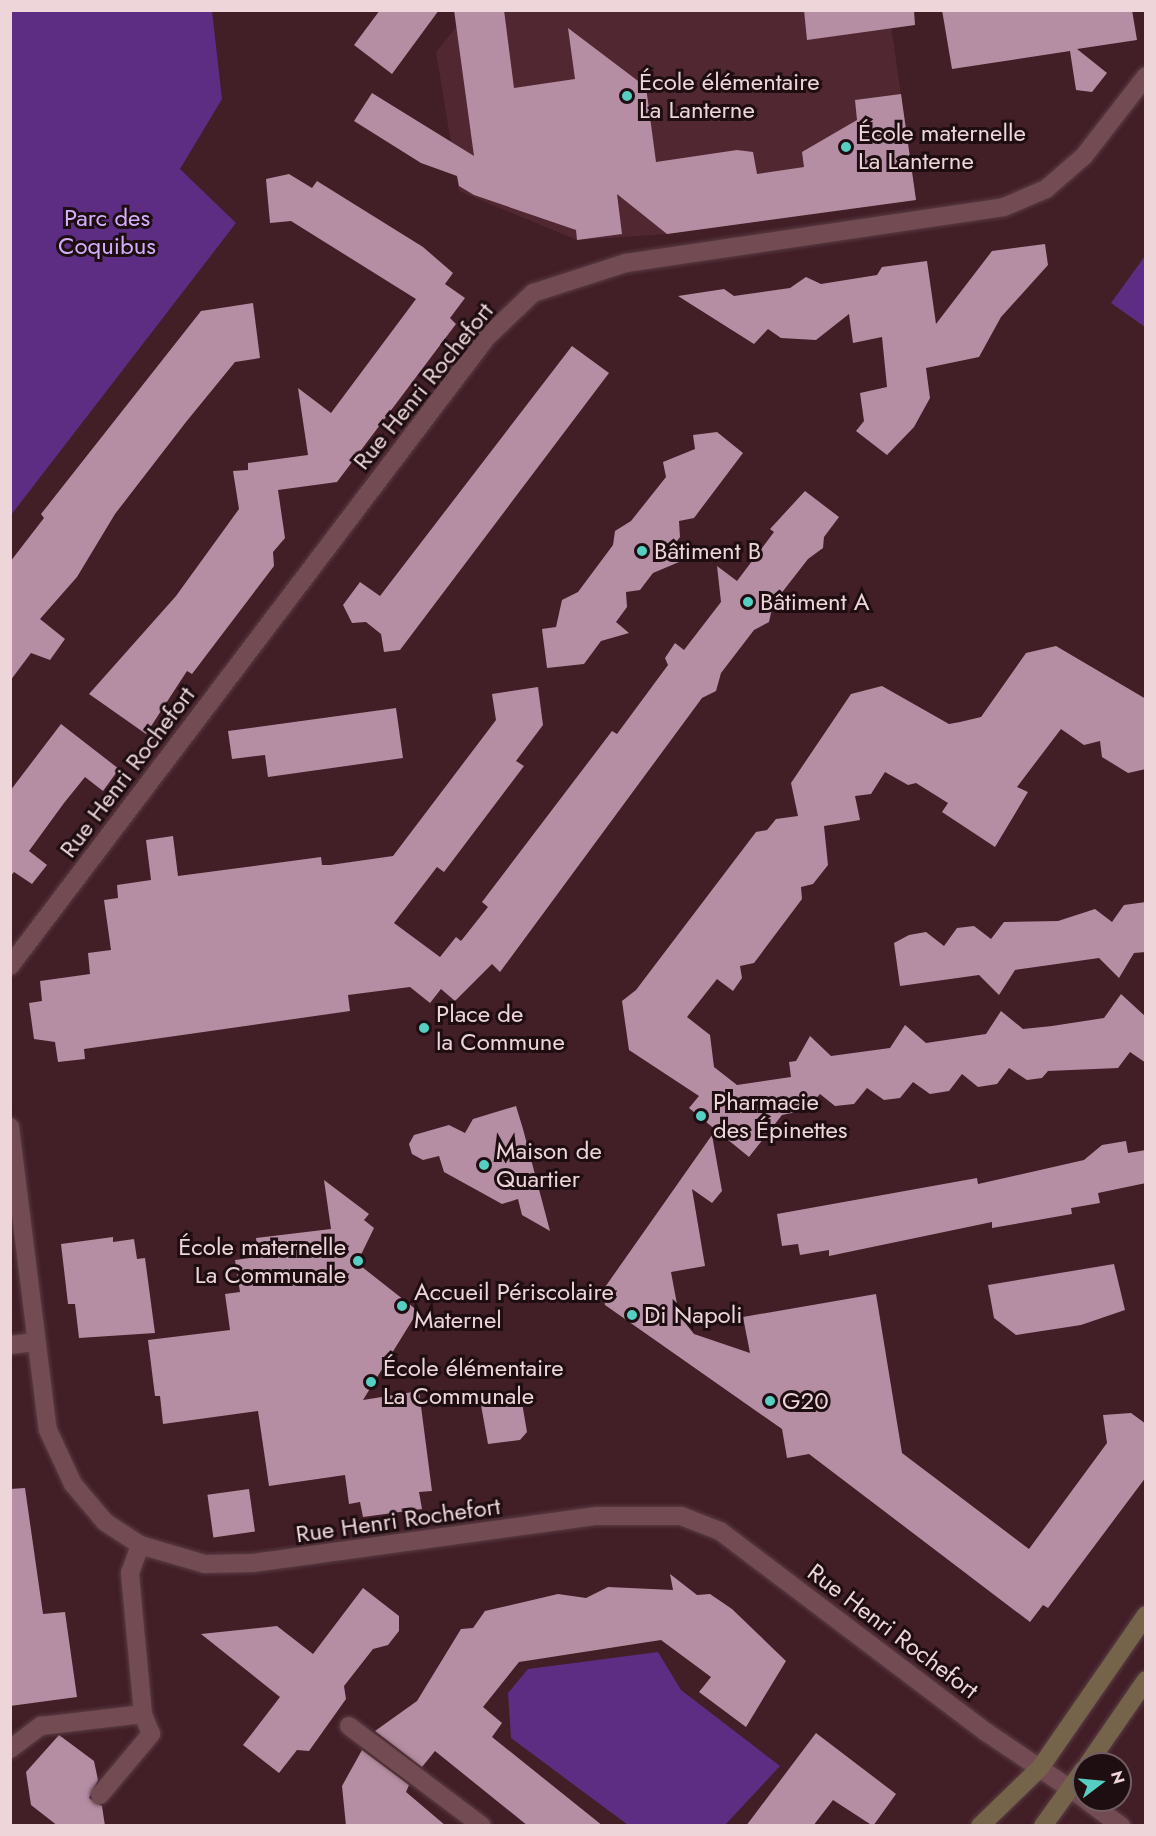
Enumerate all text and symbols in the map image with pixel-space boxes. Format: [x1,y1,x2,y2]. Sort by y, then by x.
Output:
place label: École élémentaire La Lanterne [639,68,820,124]
marker: École élémentaire La Lanterne [620,89,634,103]
place label: École maternelle La Lanterne [858,119,1026,175]
marker: École maternelle La Lanterne [839,140,853,154]
park label: Parc des Coquibus [58,204,156,260]
street label: Rue Henri Rochefort [347,297,499,475]
place label: Bâtiment B [654,537,761,565]
marker: Bâtiment B [635,544,649,558]
place label: Bâtiment A [760,588,870,616]
marker: Bâtiment A [741,595,755,609]
street label: Rue Henri Rochefort [53,681,201,863]
place label: Place de la Commune [436,1000,565,1056]
marker: Place de la Commune [417,1021,431,1035]
place label: Pharmacie des Épinettes [713,1088,848,1144]
marker: Pharmacie des Épinettes [694,1109,708,1123]
place label: Maison de Quartier [496,1137,602,1193]
marker: Maison de Quartier [477,1158,491,1172]
place label: École maternelle La Communale [178,1233,346,1289]
marker: École maternelle La Communale [351,1254,365,1268]
place label: Accueil Périscolaire Maternel [414,1278,614,1334]
marker: Accueil Périscolaire Maternel [395,1299,409,1313]
place label: Di Napoli [644,1301,742,1329]
marker: Di Napoli [625,1308,639,1322]
place label: École élémentaire La Communale [383,1354,564,1410]
marker: École élémentaire La Communale [364,1375,378,1389]
place label: G20 [782,1387,829,1415]
marker: G20 [763,1394,777,1408]
street label: Rue Henri Rochefort [294,1491,502,1549]
street label: Rue Henri Rochefort [802,1557,984,1705]
north arrow [1072,1752,1132,1812]
text: N [1105,1768,1131,1787]

